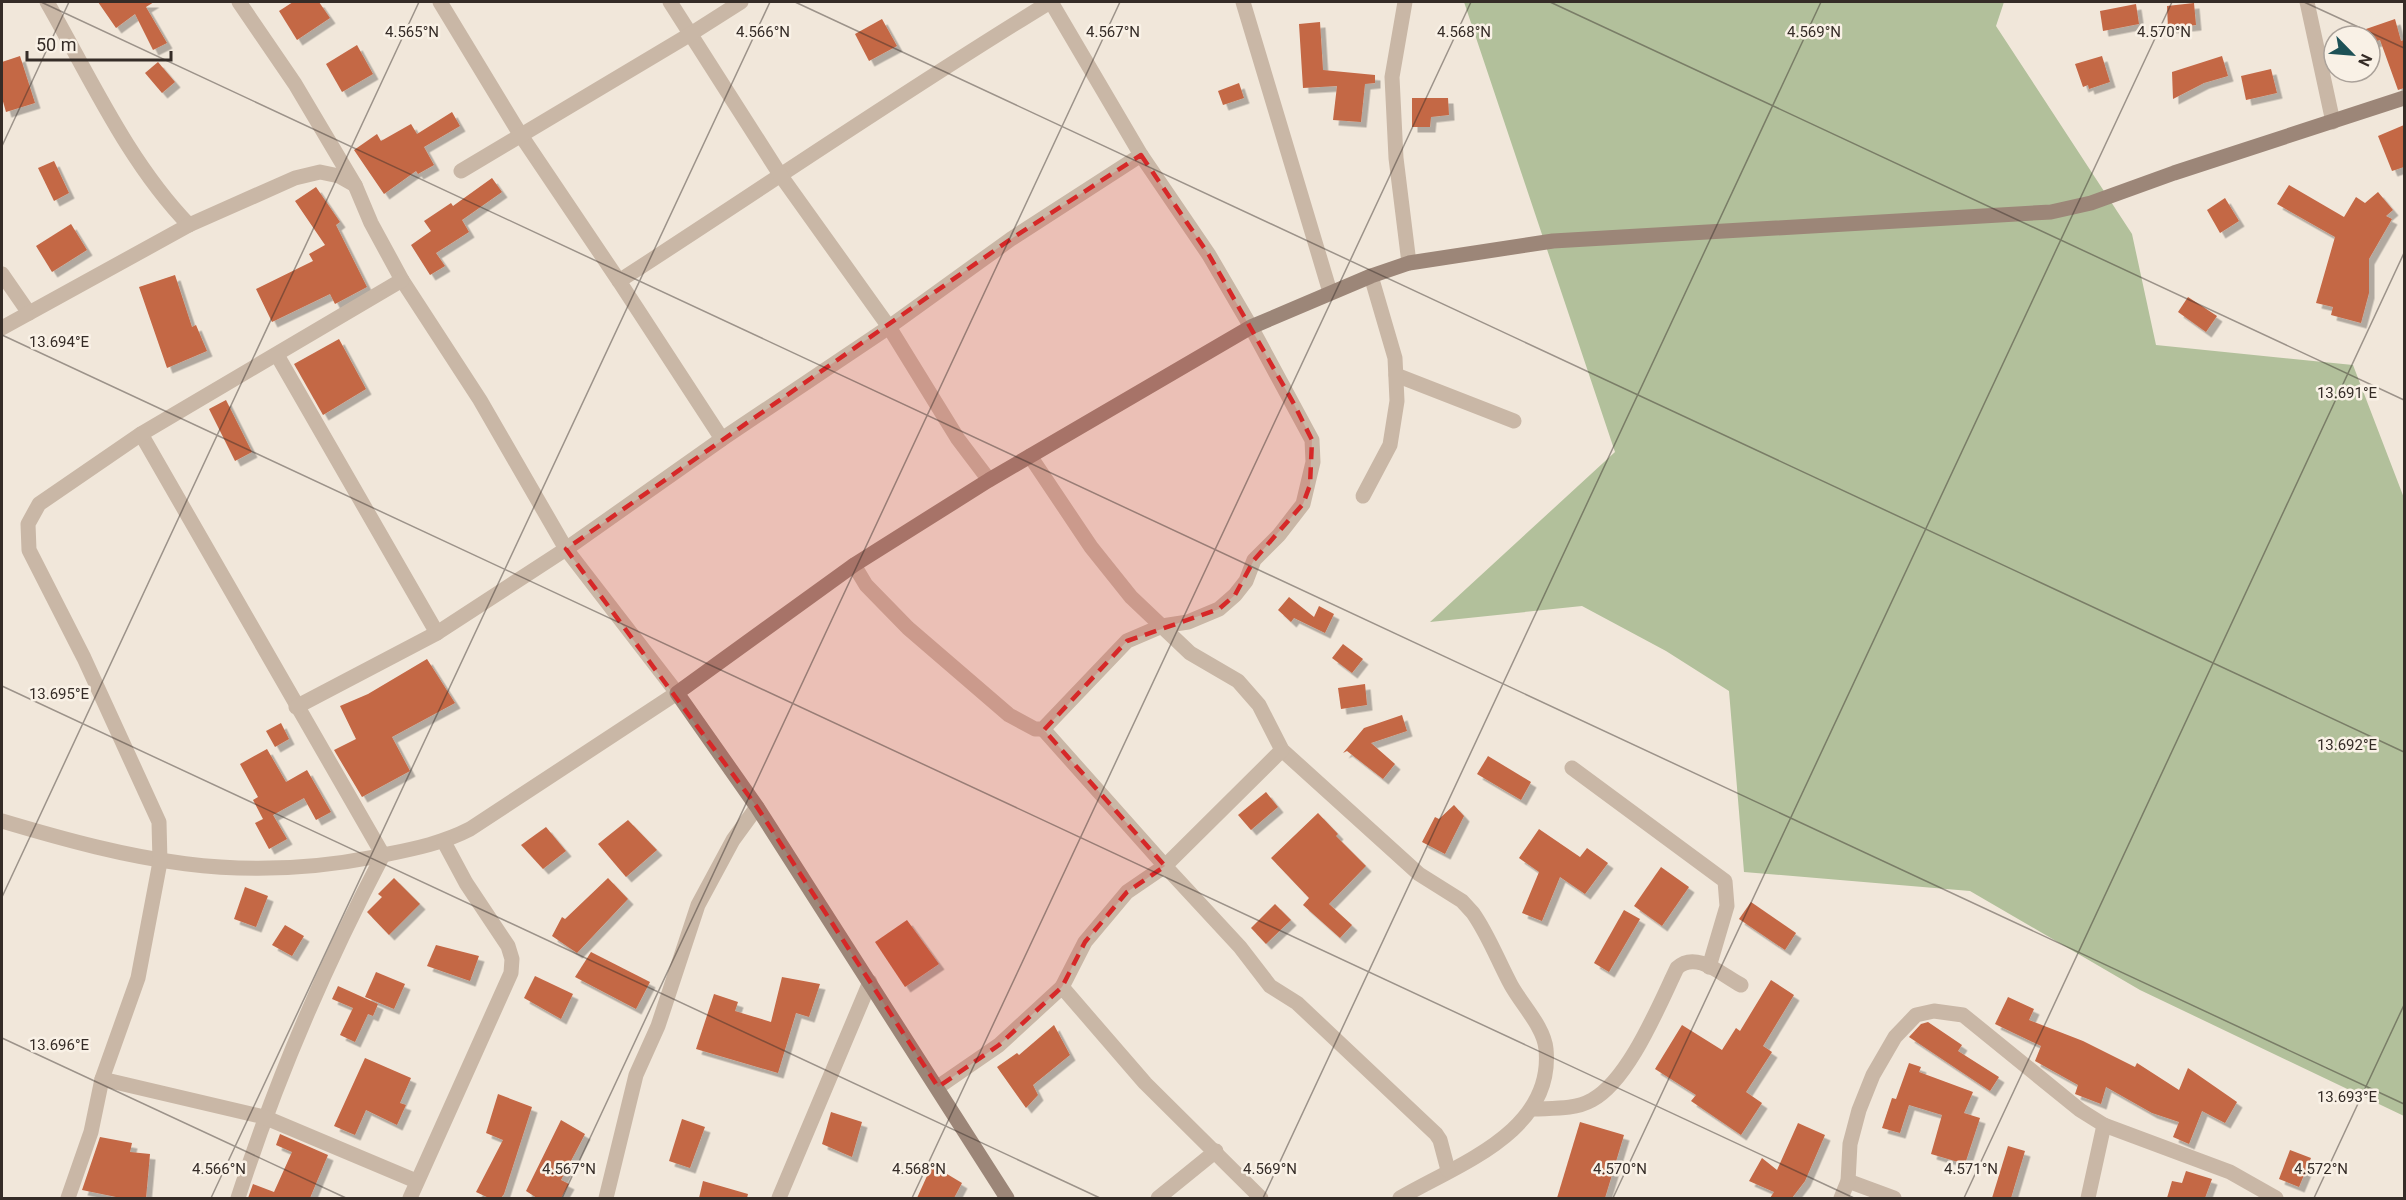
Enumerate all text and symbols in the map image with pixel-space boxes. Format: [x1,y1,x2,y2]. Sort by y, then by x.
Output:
text: 4.565°N [385,23,439,41]
text: 4.566°N [736,23,790,41]
text: 4.567°N [1086,23,1140,41]
text: 4.568°N [1437,23,1491,41]
text: 4.569°N [1787,23,1841,41]
text: 4.570°N [2137,23,2191,41]
scale bar [27,24,171,62]
north arrow [2322,24,2382,84]
text: 50 m [36,34,76,55]
text: N [2354,51,2376,69]
text: 13.694°E [29,333,90,351]
text: 13.691°E [2317,384,2378,402]
text: 13.695°E [29,685,90,703]
text: 13.692°E [2317,736,2378,754]
text: 13.696°E [29,1036,90,1054]
text: 13.693°E [2317,1088,2378,1106]
text: 4.566°N [192,1160,246,1178]
text: 4.567°N [542,1160,596,1178]
text: 4.568°N [892,1160,946,1178]
text: 4.569°N [1243,1160,1297,1178]
text: 4.570°N [1593,1160,1647,1178]
text: 4.571°N [1944,1160,1998,1178]
text: 4.572°N [2294,1160,2348,1178]

